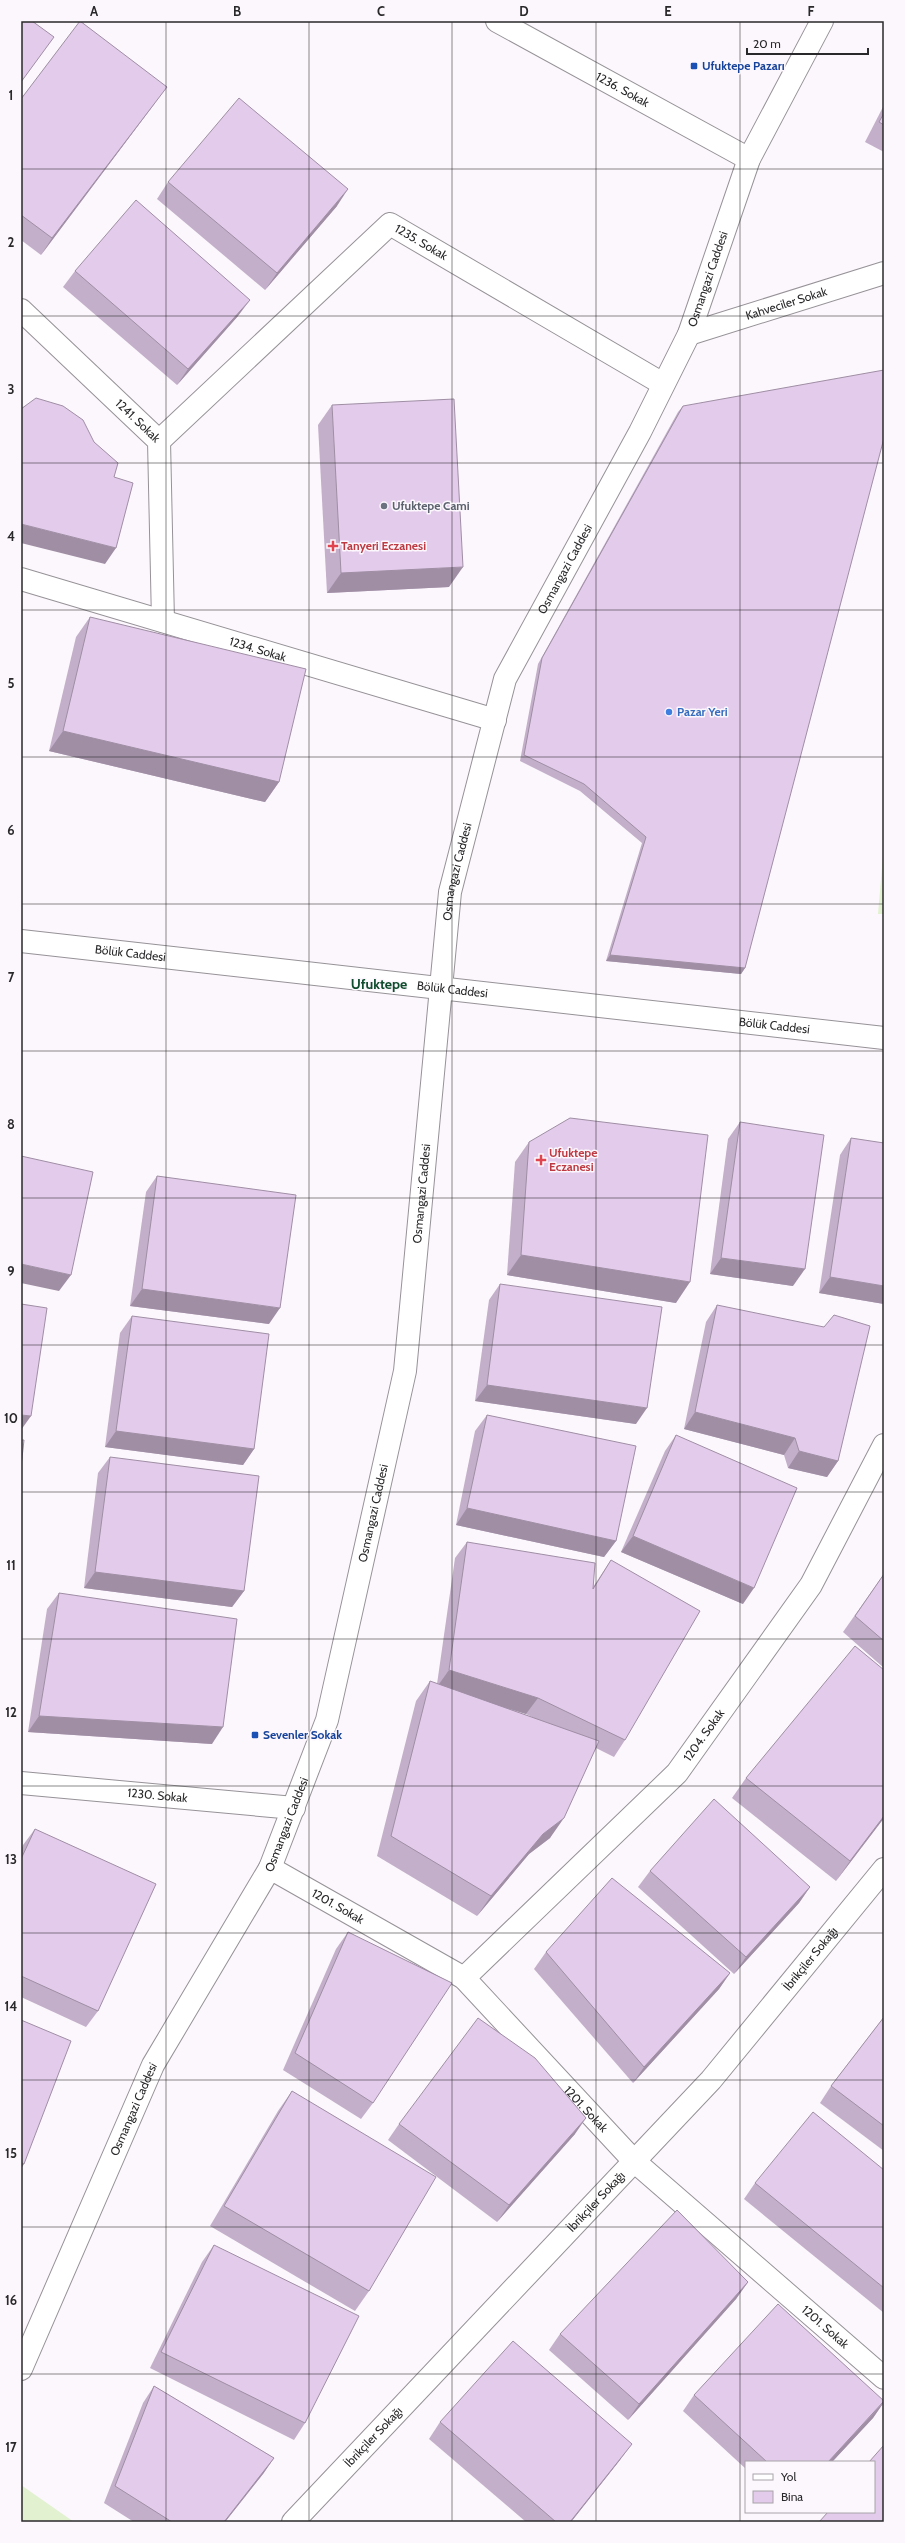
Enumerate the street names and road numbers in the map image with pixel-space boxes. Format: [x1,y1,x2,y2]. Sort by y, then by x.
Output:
street label: 1236. Sokak [593,69,653,110]
street label: 1235. Sokak [392,221,451,263]
street label: Osmangazi Caddesi [684,229,731,329]
street label: Kahveciler Sokak [744,283,829,323]
street label: 1241. Sokak [112,396,164,446]
street label: Osmangazi Caddesi [534,521,595,616]
street label: 1234. Sokak [228,633,289,665]
street label: Osmangazi Caddesi [439,821,475,921]
street label: Bölük Caddesi [94,941,167,964]
street label: Bölük Caddesi [416,978,489,1000]
street label: Bölük Caddesi [738,1014,811,1037]
street label: Osmangazi Caddesi [409,1143,433,1244]
street label: Osmangazi Caddesi [354,1463,391,1564]
street label: 1204. Sokak [680,1705,728,1764]
street label: Osmangazi Caddesi [261,1775,311,1874]
street label: 1230. Sokak [127,1785,189,1805]
street label: 1201. Sokak [309,1885,367,1927]
street label: İbrikçiler Sokağı [779,1924,840,1993]
street label: Osmangazi Caddesi [106,2060,160,2158]
street label: 1201. Sokak [561,2082,612,2136]
street label: İbrikçiler Sokağı [563,2168,628,2235]
street label: 1201. Sokak [799,2302,853,2352]
street label: İbrikçiler Sokağı [341,2403,405,2470]

